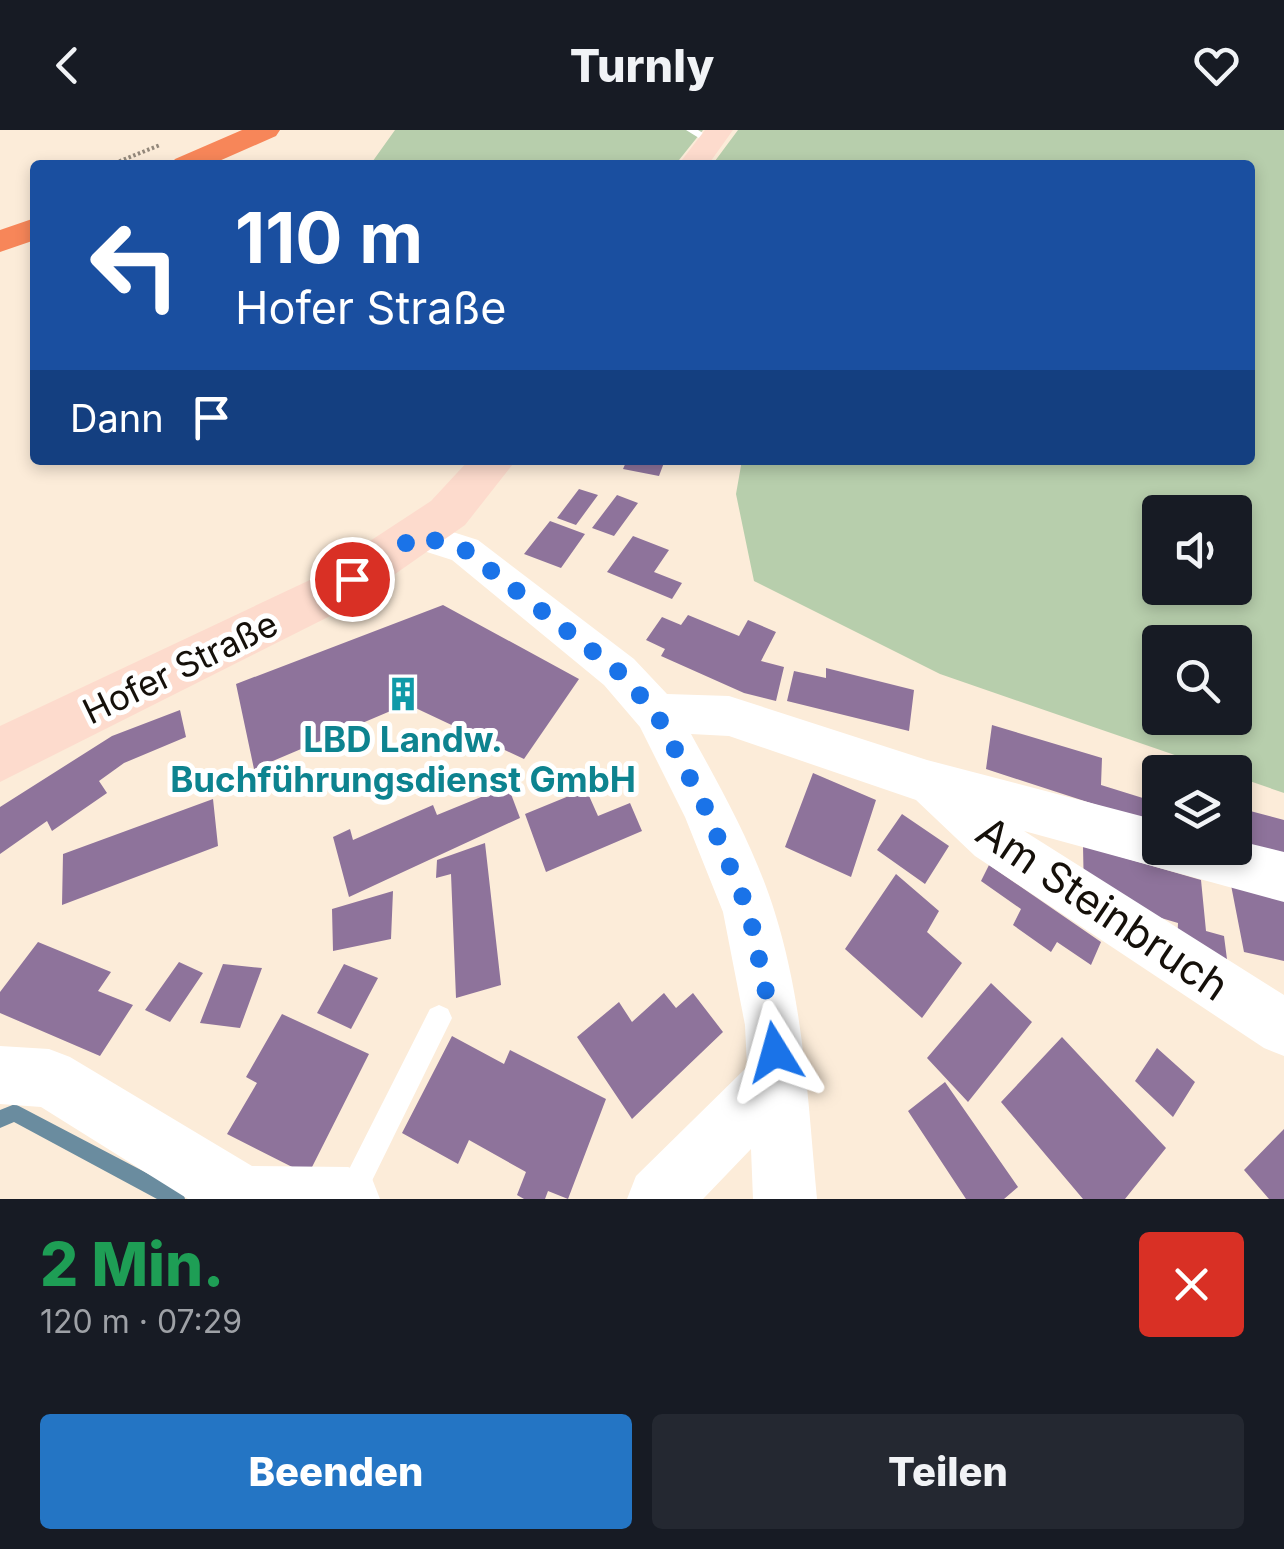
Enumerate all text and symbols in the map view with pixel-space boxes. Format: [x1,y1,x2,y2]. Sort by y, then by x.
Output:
icon: back [40,38,95,93]
text: Turnly [570,38,714,93]
icon: heart [1189,38,1244,93]
text: 110 m [235,195,423,280]
icon: left [70,200,200,330]
text: Hofer Straße [235,280,506,335]
icon: arrive [184,390,239,445]
text: Dann [70,395,164,441]
map controls [1142,495,1252,865]
button: sound [1142,495,1252,605]
pin [310,537,395,622]
icon: arrive [325,552,380,607]
street label: Hofer Straße [76,602,284,732]
button: search [1142,625,1252,735]
building icon: LBD Landw. Buchführungsdienst GmbH [384,675,422,713]
place label: LBD Landw. Buchführungsdienst GmbH [170,718,636,800]
button: layers [1142,755,1252,865]
street label: Am Steinbruch [967,805,1239,1011]
position arrow [723,1000,827,1104]
text: 2 Min. [40,1228,224,1300]
button: close [1139,1232,1244,1337]
text: 120 m · 07:29 [40,1302,242,1341]
button: Beenden [40,1414,632,1529]
button: Teilen [652,1414,1244,1529]

